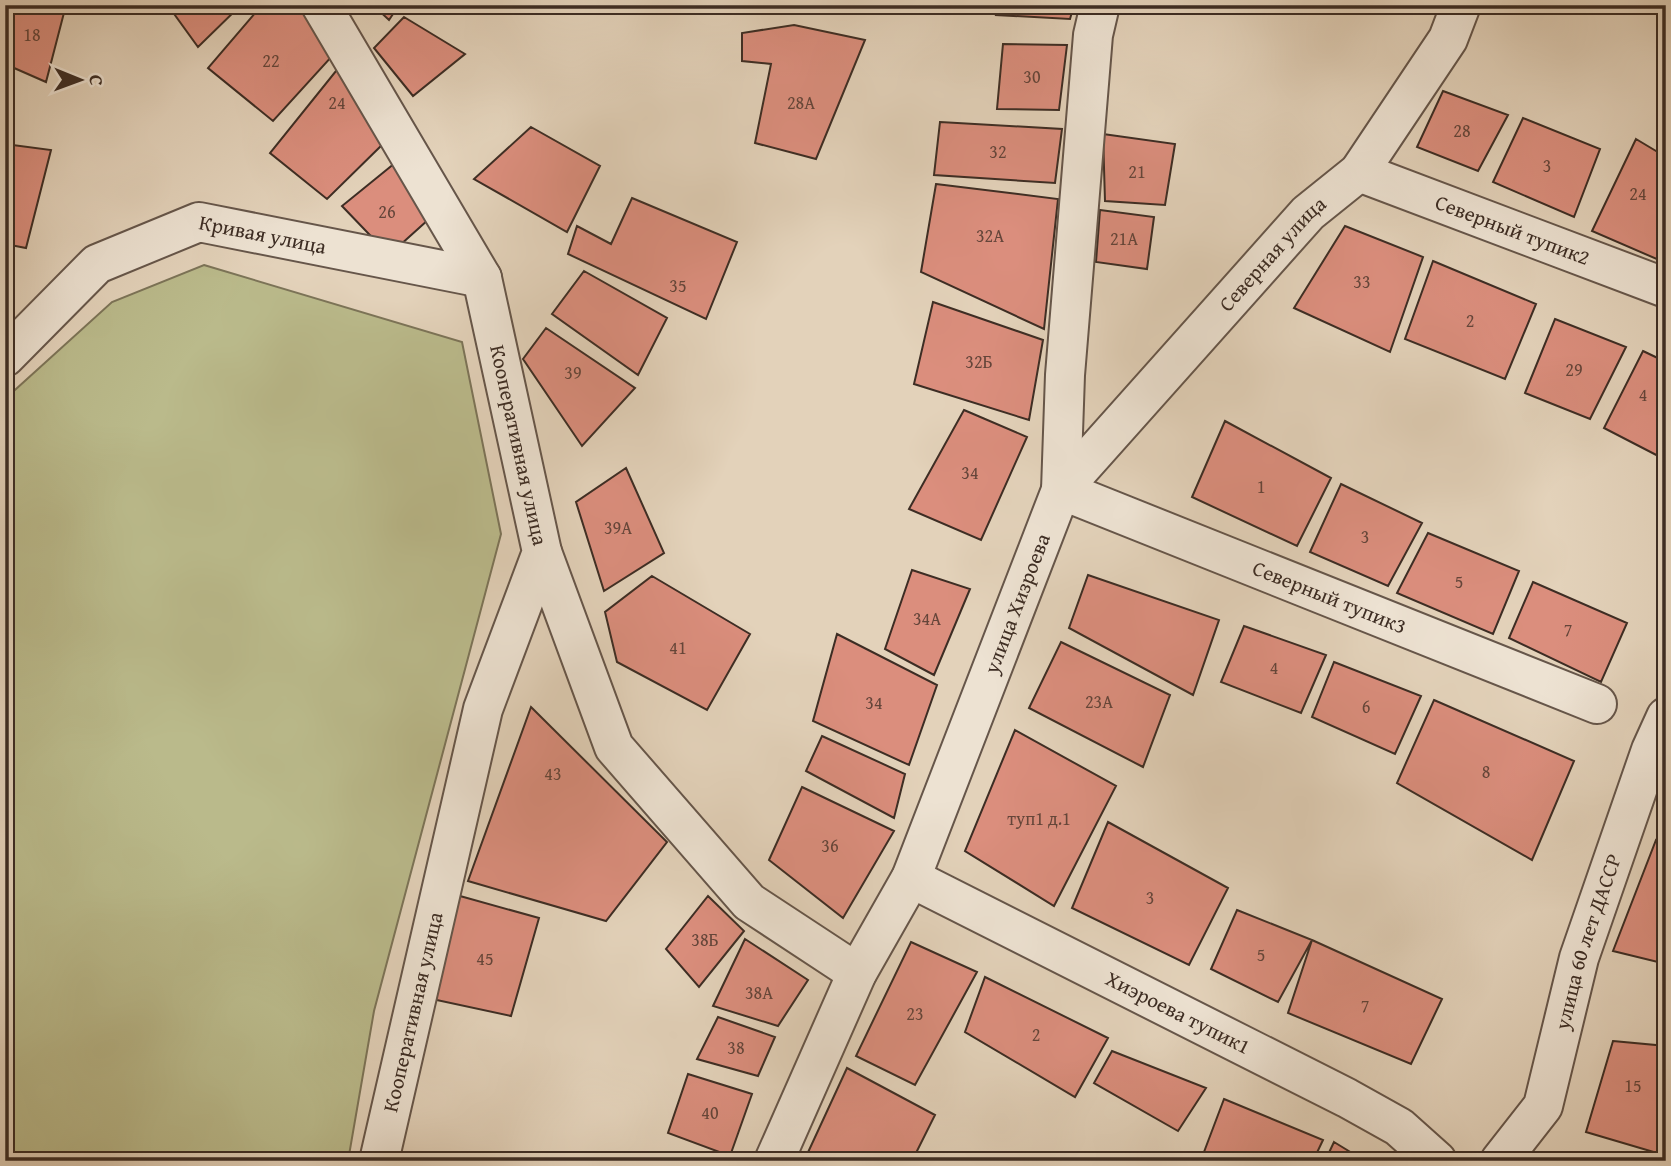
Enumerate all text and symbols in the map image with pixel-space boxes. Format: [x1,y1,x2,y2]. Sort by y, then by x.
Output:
house number: 18 [23,21,41,48]
north arrow [46,46,116,116]
house number: 22 [262,47,280,74]
house number: 30 [1023,63,1041,90]
text: С [83,75,111,86]
house number: 24 [328,89,346,116]
house number: 28А [787,89,815,116]
house number: 28 [1453,117,1471,144]
house number: 32 [989,138,1007,165]
house number: 3 [1543,152,1551,179]
house number: 21 [1128,158,1146,185]
house number: 24 [1629,180,1647,207]
street label: Северный тупик2 [1431,186,1594,273]
street label: Северная улица [1211,188,1332,318]
house number: 26 [378,198,396,225]
street label: Кривая улица [196,206,329,262]
house number: 32А [976,222,1004,249]
house number: 21А [1110,225,1138,252]
house number: 33 [1353,268,1371,295]
house number: 35 [669,272,687,299]
house number: 2 [1466,307,1474,334]
street label: Кооперативная улица [482,342,556,548]
house number: 32Б [965,348,993,375]
house number: 29 [1565,356,1583,383]
house number: 39 [564,359,582,386]
house number: 4 [1639,381,1647,408]
house number: 34 [961,459,979,486]
house number: 1 [1257,473,1265,500]
house number: 39А [604,514,632,541]
house number: 3 [1361,523,1369,550]
street label: улица Хизроева [975,529,1058,679]
street label: Северный тупик3 [1248,552,1411,641]
house number: 5 [1455,568,1463,595]
house number: 34А [913,605,941,632]
house number: 7 [1564,616,1572,643]
house number: 41 [669,634,687,661]
house number: 4 [1270,654,1278,681]
house number: 23А [1085,688,1113,715]
house number: 34 [865,689,883,716]
house number: 6 [1362,693,1370,720]
house number: 8 [1482,758,1490,785]
house number: 43 [544,760,562,787]
house number: туп1 д.1 [1007,805,1071,832]
house number: 36 [821,832,839,859]
street label: улица 60 лет ДАССР [1546,850,1629,1034]
house number: 3 [1146,884,1154,911]
street label: Кооперативная улица [374,909,451,1115]
house number: 38Б [691,926,719,953]
house number: 5 [1257,941,1265,968]
house number: 45 [476,945,494,972]
street label: Хиэроева тупик1 [1100,963,1256,1062]
house number: 38А [745,979,773,1006]
house number: 7 [1361,992,1369,1019]
house number: 23 [906,1000,924,1027]
house number: 2 [1032,1021,1040,1048]
house number: 38 [727,1034,745,1061]
house number: 15 [1624,1072,1642,1099]
house number: 40 [701,1099,719,1126]

